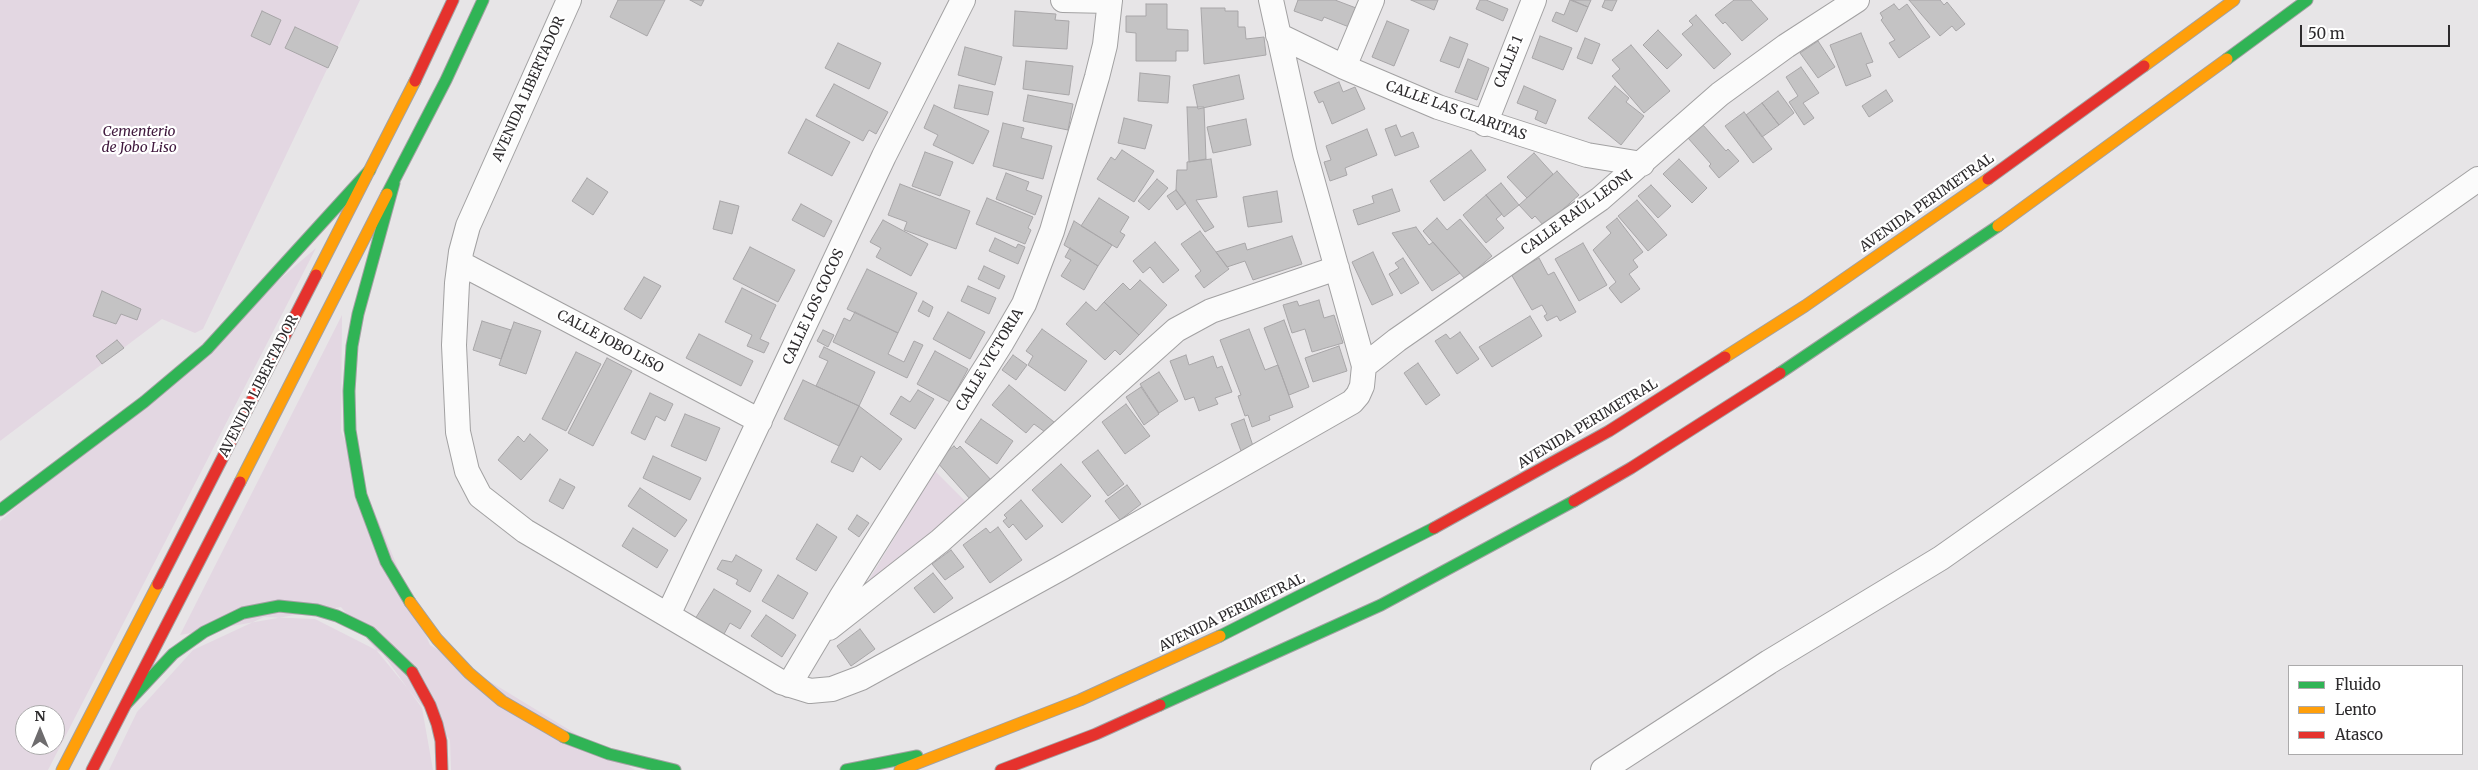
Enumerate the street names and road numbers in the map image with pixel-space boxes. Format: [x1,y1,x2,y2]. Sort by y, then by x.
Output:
street label: AVENIDA LIBERTADOR [489,14,569,164]
street label: CALLE 1 [1491,34,1527,90]
street label: CALLE LAS CLARITAS [1383,78,1529,144]
street label: AVENIDA PERIMETRAL [1857,150,1997,256]
street label: CALLE RAÚL LEONI [1518,167,1636,259]
street label: CALLE LOS COCOS [780,247,848,367]
street label: CALLE VICTORIA [953,306,1027,414]
street label: CALLE JOBO LISO [554,307,666,377]
street label: AVENIDA LIBERTADOR [216,312,302,460]
street label: AVENIDA PERIMETRAL [1515,376,1661,472]
street label: AVENIDA PERIMETRAL [1156,570,1308,656]

